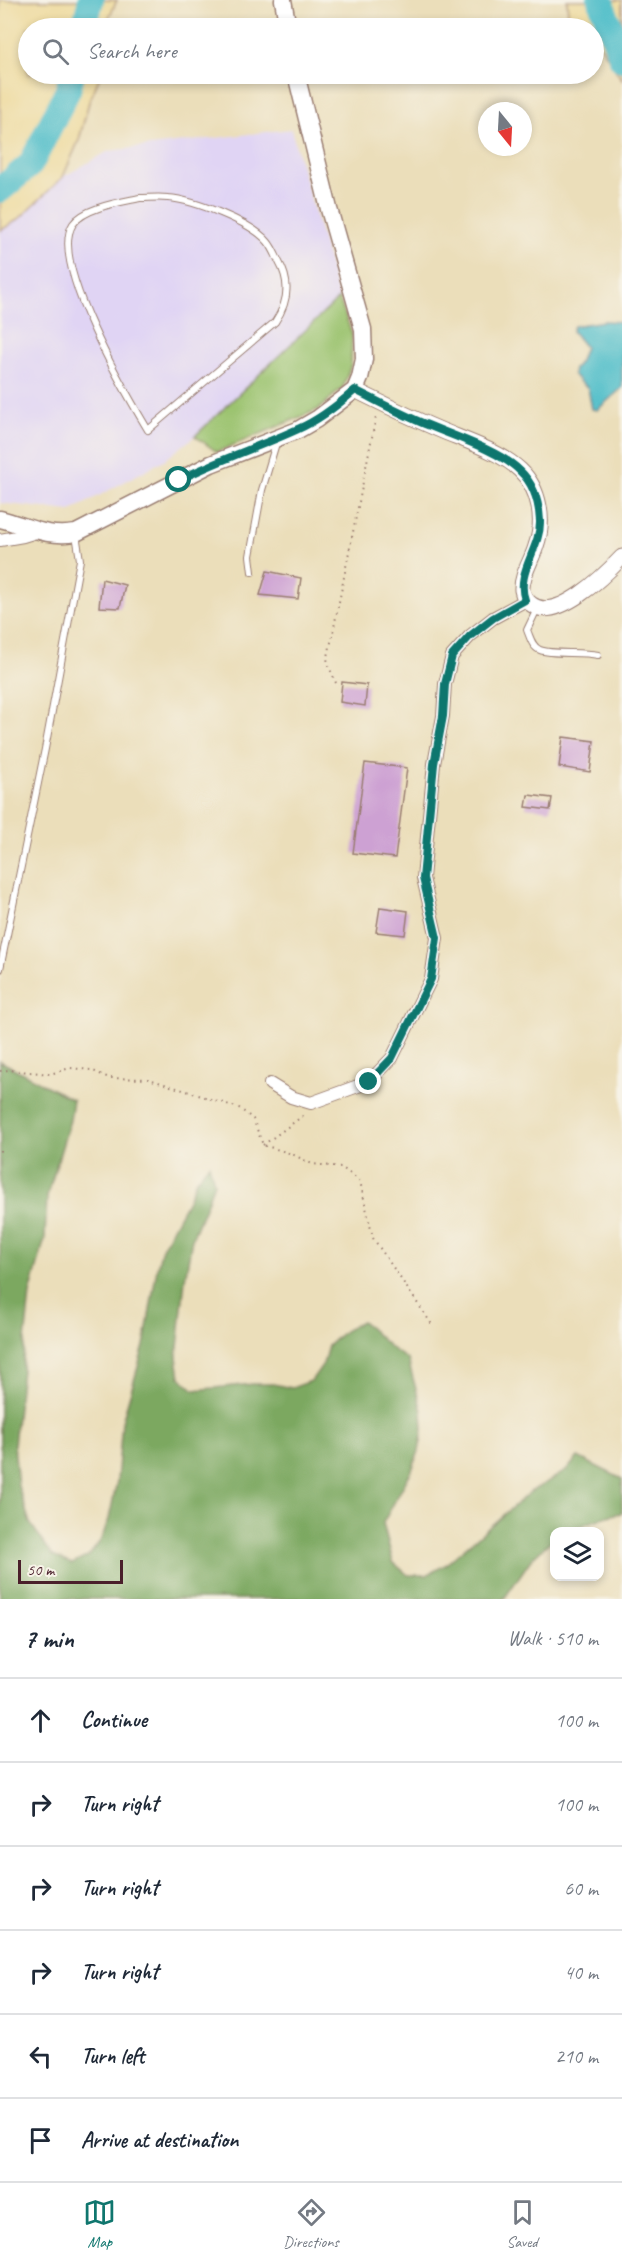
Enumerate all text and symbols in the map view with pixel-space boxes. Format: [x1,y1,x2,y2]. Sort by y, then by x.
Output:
search box [18,18,604,84]
icon: search [39,35,72,68]
text: Search here [87,37,177,65]
north arrow [478,102,532,156]
route start [165,466,191,492]
route end [355,1068,381,1094]
map controls [550,1527,604,1581]
button: layers [550,1527,604,1581]
scale bar [18,1557,123,1584]
text: 50 m [27,1560,54,1580]
text: 7 min [24,1622,74,1655]
text: Walk · 510 m [508,1626,598,1651]
icon: ahead [24,1704,57,1737]
text: Continue [81,1706,147,1734]
text: 100 m [555,1708,598,1733]
icon: right [24,1788,57,1821]
text: Turn right [81,1790,158,1818]
text: 100 m [555,1792,598,1817]
icon: right [24,1872,57,1905]
text: Turn right [81,1874,158,1902]
text: 60 m [564,1876,598,1901]
icon: right [24,1956,57,1989]
text: Turn right [81,1958,158,1986]
text: 40 m [564,1960,598,1985]
icon: left [24,2040,57,2073]
text: Turn left [81,2042,145,2070]
text: 210 m [555,2044,598,2069]
icon: arrive [24,2124,57,2157]
text: Arrive at destination [81,2126,238,2154]
tab: Map [83,2196,116,2252]
tab: Directions [283,2196,339,2252]
tab: Saved [506,2196,539,2252]

